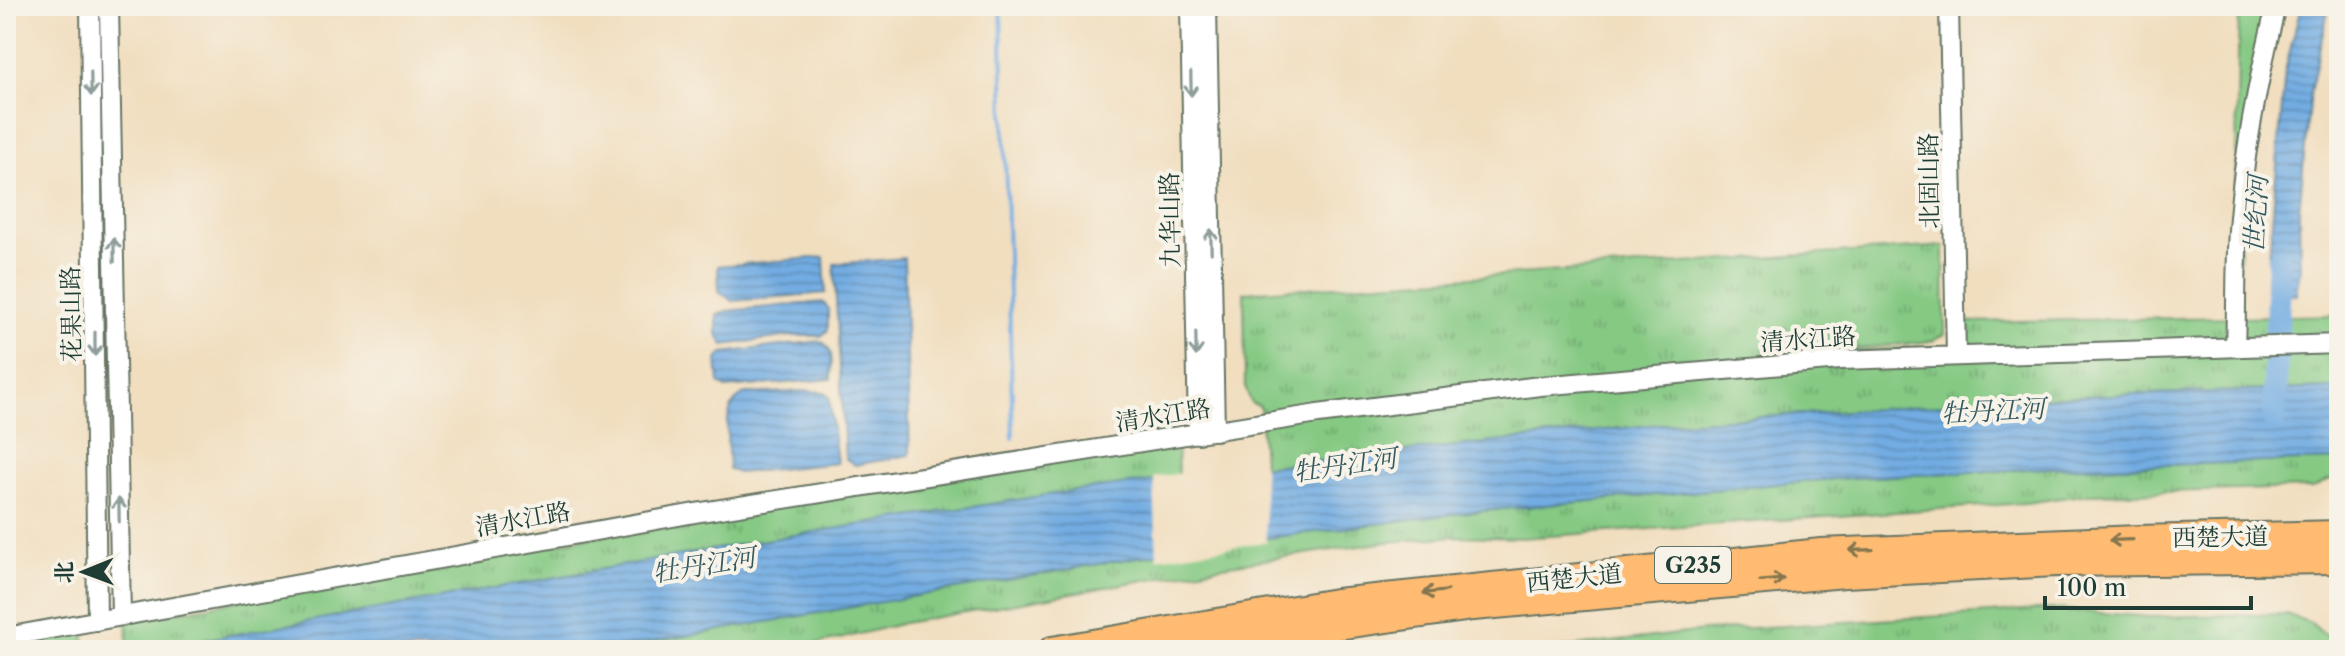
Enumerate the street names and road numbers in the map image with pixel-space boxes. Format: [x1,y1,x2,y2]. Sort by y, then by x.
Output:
street label: 北固山路 [1914,133,1944,229]
street label: 九华山路 [1155,172,1185,268]
street label: 花果山路 [56,266,86,362]
street label: 清水江路 [1759,321,1857,357]
street label: 清水江路 [1113,393,1213,437]
street label: 清水江路 [473,496,573,542]
street label: 西楚大道 [2172,522,2268,552]
road number: G235 [1655,547,1731,583]
street label: 西楚大道 [1525,559,1623,597]

